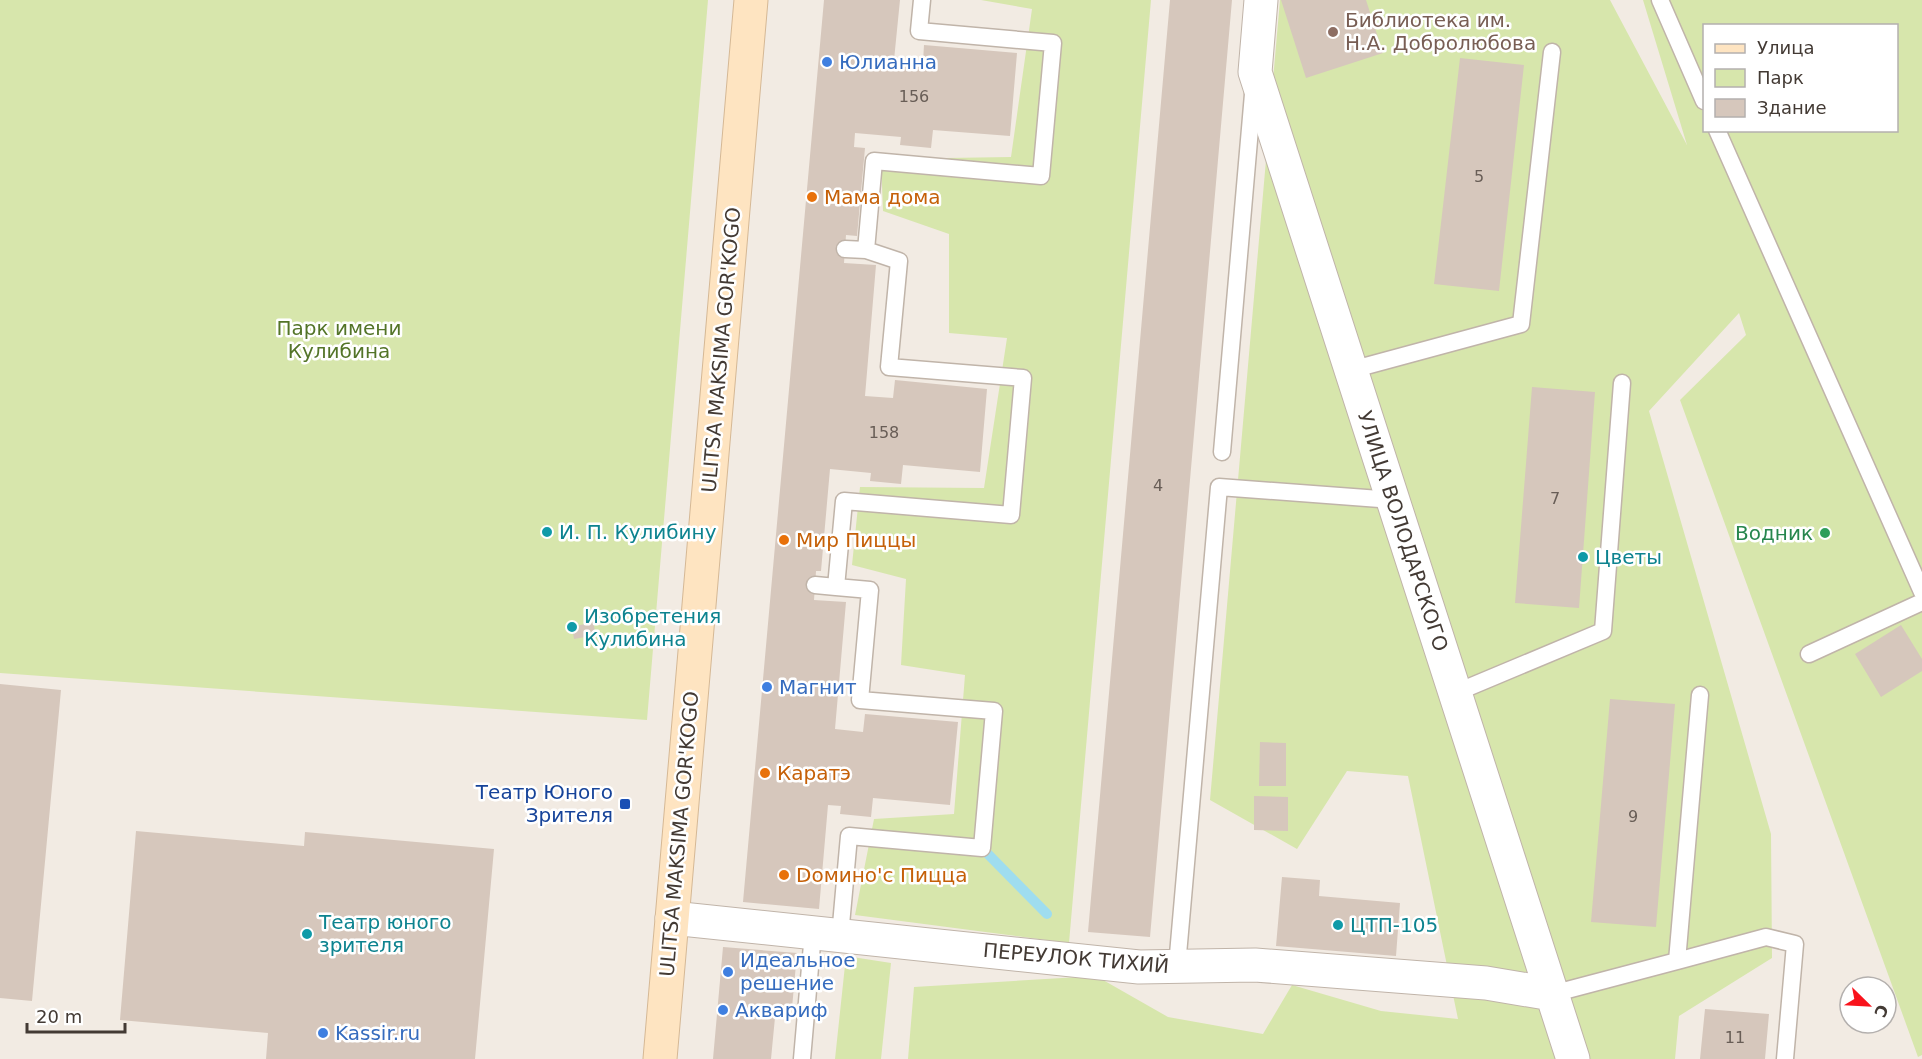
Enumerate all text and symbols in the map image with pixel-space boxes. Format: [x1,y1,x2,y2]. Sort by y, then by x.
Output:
place label: Библиотека им. Н.А. Добролюбова [1345,8,1536,55]
legend [1703,24,1898,132]
marker: Библиотека им. Н.А. Добролюбова [1326,25,1340,39]
text: Улица [1757,37,1814,58]
place label: Юлианна [839,50,937,74]
marker: Юлианна [820,55,834,69]
text: Парк [1757,67,1804,88]
house number: 156 [899,87,929,106]
text: Здание [1757,97,1827,118]
house number: 5 [1474,167,1484,186]
place label: Мама дома [824,185,941,209]
marker: Мама дома [805,190,819,204]
street label: ULITSA MAKSIMA GOR'KOGO [697,206,745,494]
park label: Парк имени Кулибина [277,316,401,363]
street label: УЛИЦА ВОЛОДАРСКОГО [1353,408,1453,654]
house number: 158 [869,423,899,442]
house number: 4 [1153,476,1163,495]
house number: 7 [1550,489,1560,508]
place label: И. П. Кулибину [559,520,717,544]
place label: Водник [1735,521,1813,545]
marker: И. П. Кулибину [540,525,554,539]
marker: Водник [1818,526,1832,540]
place label: Мир Пиццы [796,528,916,552]
marker: Мир Пиццы [777,533,791,547]
place label: Цветы [1595,545,1662,569]
marker: Цветы [1576,550,1590,564]
place label: Изобретения Кулибина [584,604,721,651]
marker: Изобретения Кулибина [565,620,579,634]
place label: Магнит [779,675,857,699]
marker: Магнит [760,680,774,694]
street label: ULITSA MAKSIMA GOR'KOGO [655,690,703,978]
place label: Каратэ [777,761,851,785]
marker: Каратэ [758,766,772,780]
place label: Театр Юного Зрителя [475,780,613,827]
marker: Театр Юного Зрителя [618,797,632,811]
house number: 9 [1628,807,1638,826]
place label: Dомино'с Пицца [796,863,967,887]
marker: Dомино'с Пицца [777,868,791,882]
place label: Театр юного зрителя [318,910,451,957]
place label: ЦТП-105 [1350,913,1438,937]
marker: ЦТП-105 [1331,918,1345,932]
marker: Театр юного зрителя [300,927,314,941]
street label: ПЕРЕУЛОК ТИХИЙ [982,938,1170,978]
place label: Идеальное решение [740,948,856,995]
marker: Идеальное решение [721,965,735,979]
north arrow [1838,975,1898,1035]
scale bar [27,996,124,1034]
place label: Аквариф [735,998,828,1022]
text: С [1870,1002,1892,1020]
marker: Аквариф [716,1003,730,1017]
text: 20 m [36,1006,82,1027]
place label: Kassir.ru [335,1021,420,1045]
marker: Kassir.ru [316,1026,330,1040]
house number: 11 [1725,1028,1745,1047]

